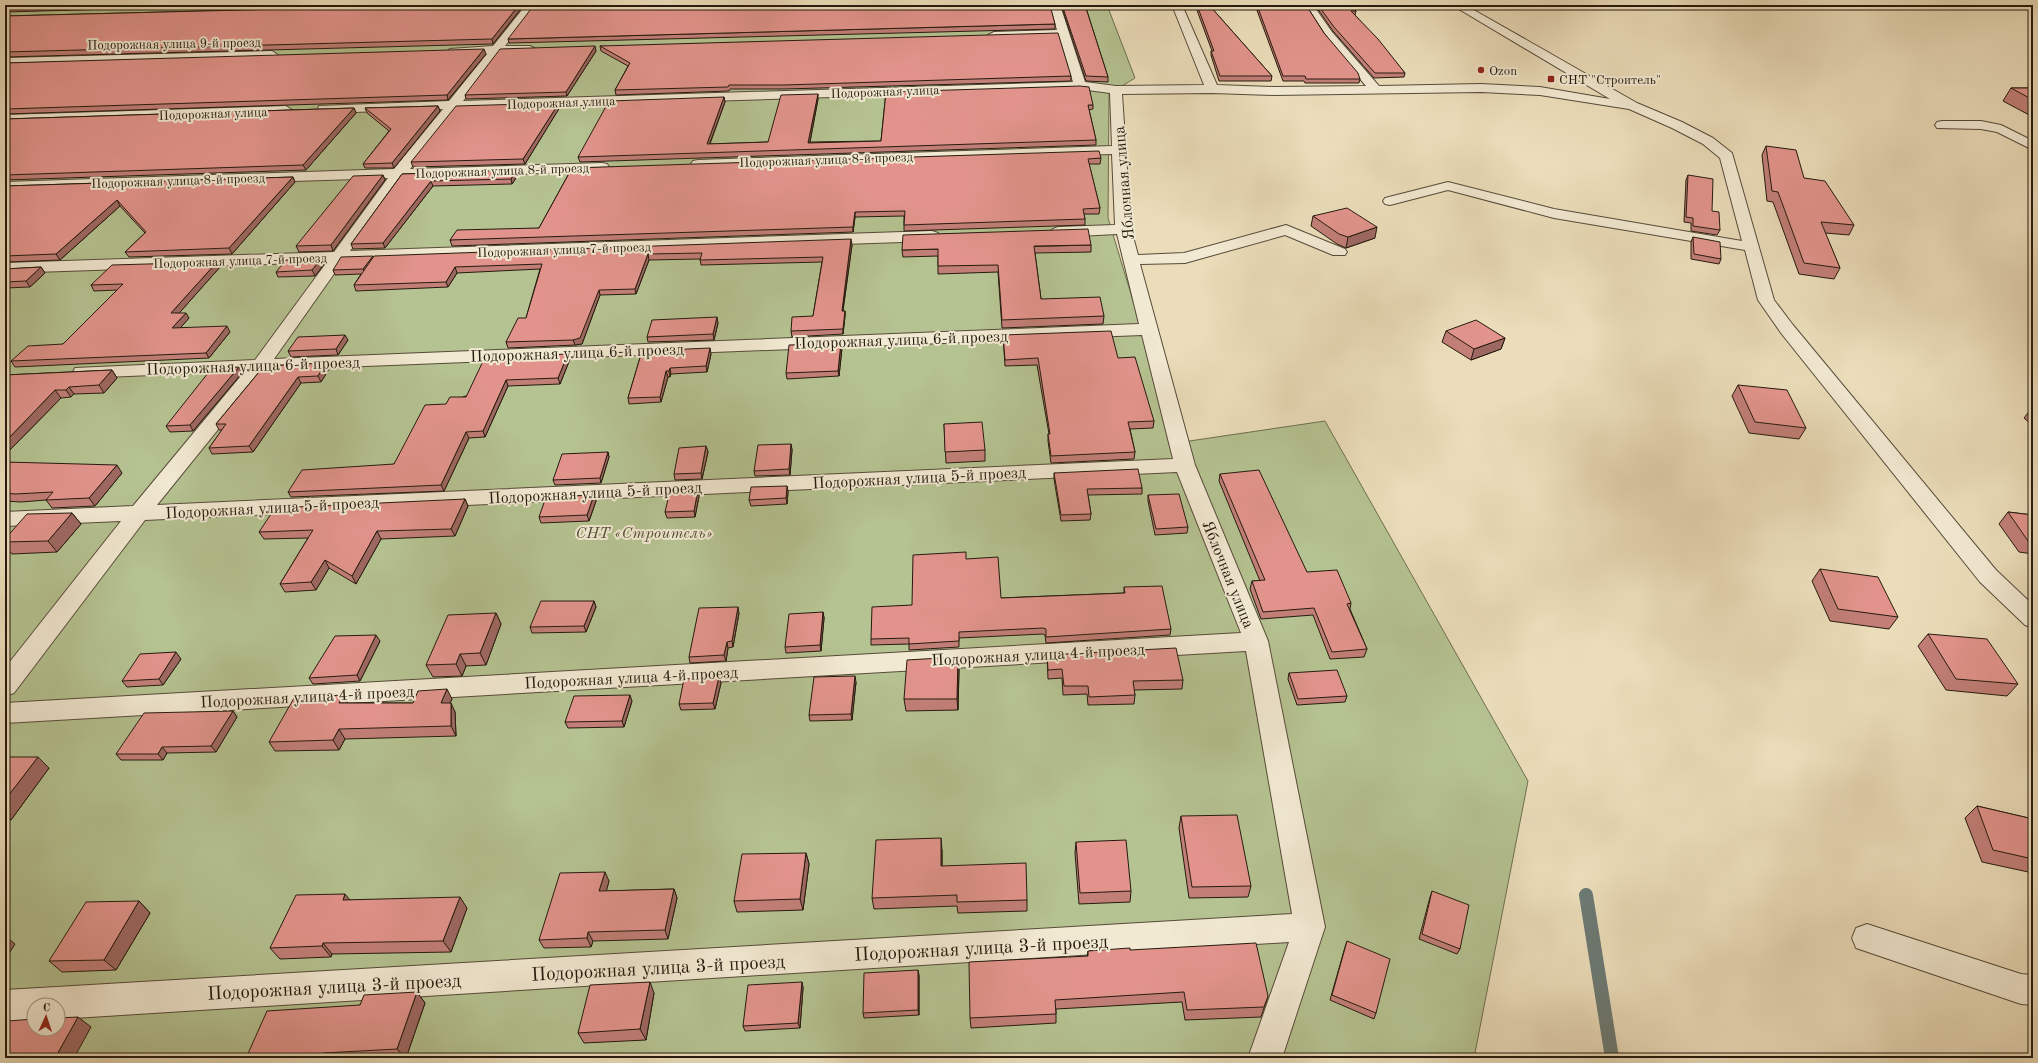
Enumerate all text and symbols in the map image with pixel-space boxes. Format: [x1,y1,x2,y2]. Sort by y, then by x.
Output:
street label: Подорожная улица 9-й проезд [87,36,262,53]
marker: Ozon [1476,65,1486,75]
place label: Ozon [1489,65,1517,78]
marker: СНТ "Строитель" [1546,74,1556,84]
place label: СНТ "Строитель" [1559,74,1661,87]
street label: Подорожная улица [830,84,940,101]
street label: Подорожная улица [506,95,616,112]
street label: Подорожная улица [158,106,268,123]
street label: Яблочная улица [1112,125,1138,240]
street label: Подорожная улица 8-й проезд [739,151,914,170]
street label: Подорожная улица 8-й проезд [415,162,590,181]
street label: Подорожная улица 8-й проезд [91,172,266,191]
street label: Подорожная улица 7-й проезд [477,241,652,260]
street label: Подорожная улица 7-й проезд [153,252,328,271]
street label: Подорожная улица 6-й проезд [794,329,1008,353]
street label: Подорожная улица 6-й проезд [470,342,684,366]
street label: Подорожная улица 6-й проезд [146,355,360,379]
street label: Подорожная улица 5-й проезд [812,465,1026,493]
street label: Подорожная улица 5-й проезд [488,480,702,508]
street label: Подорожная улица 5-й проезд [165,495,379,523]
street label: Яблочная улица [1198,519,1256,631]
park label: СНТ «Строитель» [576,526,713,542]
street label: Подорожная улица 4-й проезд [931,642,1145,670]
street label: Подорожная улица 4-й проезд [524,665,738,693]
street label: Подорожная улица 4-й проезд [200,684,414,712]
street label: Подорожная улица 3-й проезд [854,933,1109,966]
street label: Подорожная улица 3-й проезд [531,953,786,986]
street label: Подорожная улица 3-й проезд [207,972,462,1005]
north arrow [26,997,66,1037]
text: С [43,1003,50,1014]

